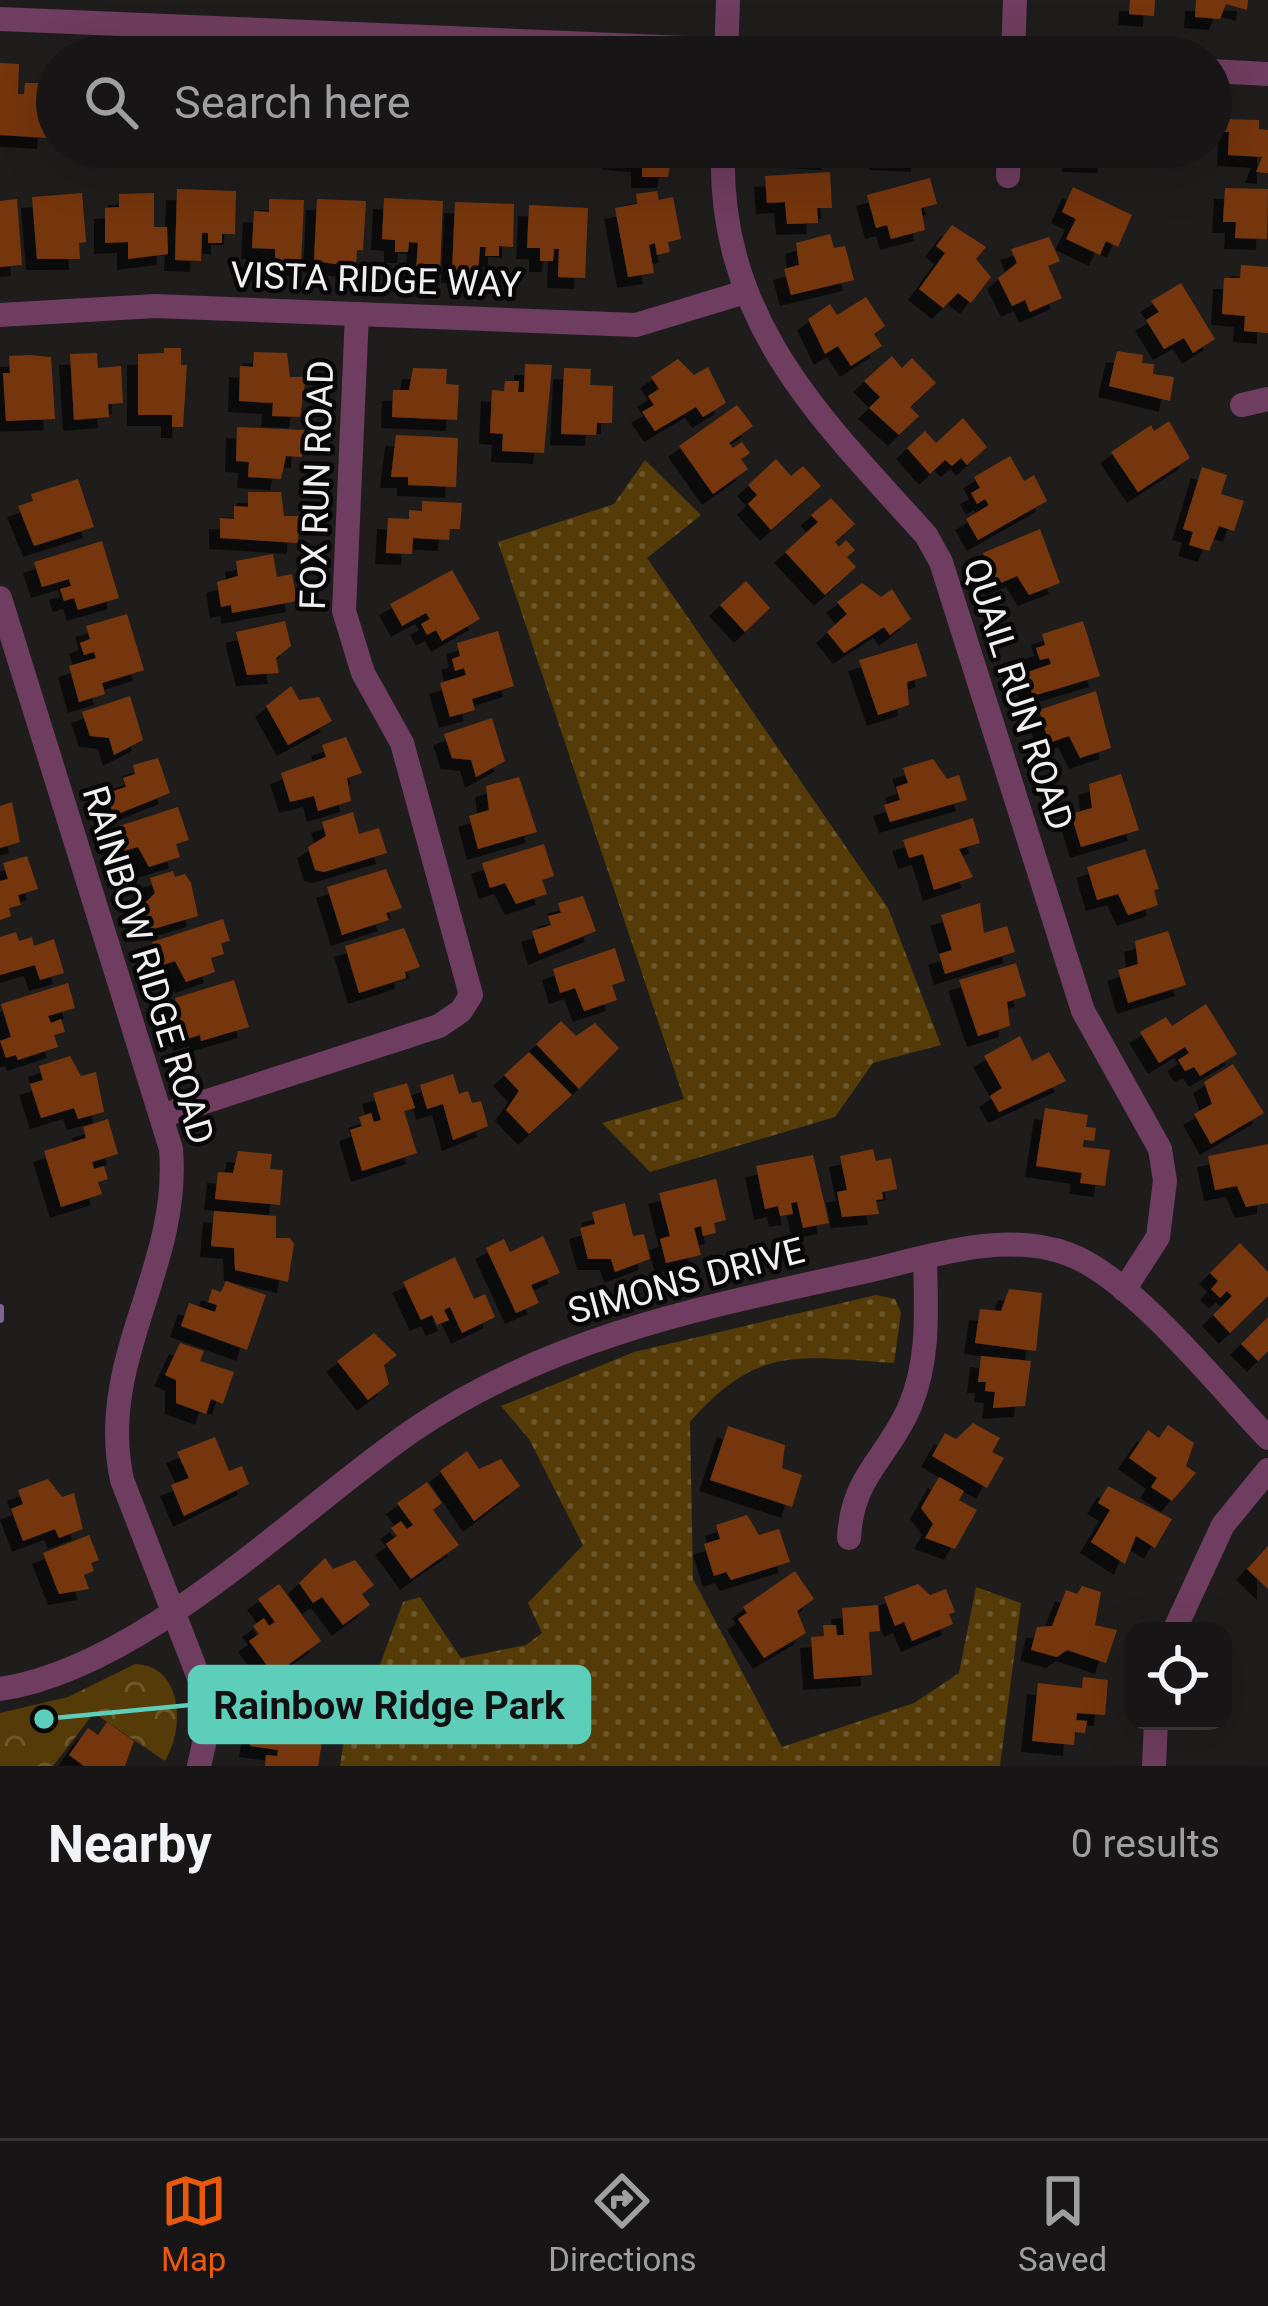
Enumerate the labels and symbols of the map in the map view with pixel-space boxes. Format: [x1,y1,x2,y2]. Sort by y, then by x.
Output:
street label: VISTA RIDGE WAY [230,254,522,306]
street label: FOX RUN ROAD [292,360,342,610]
street label: QUAIL RUN ROAD [954,553,1082,835]
street label: RAINBOW RIDGE ROAD [74,781,223,1150]
street label: SIMONS DRIVE [564,1229,809,1333]
callout: Rainbow Ridge Park [190,1667,589,1742]
text: Rainbow Ridge Park [213,1683,566,1729]

